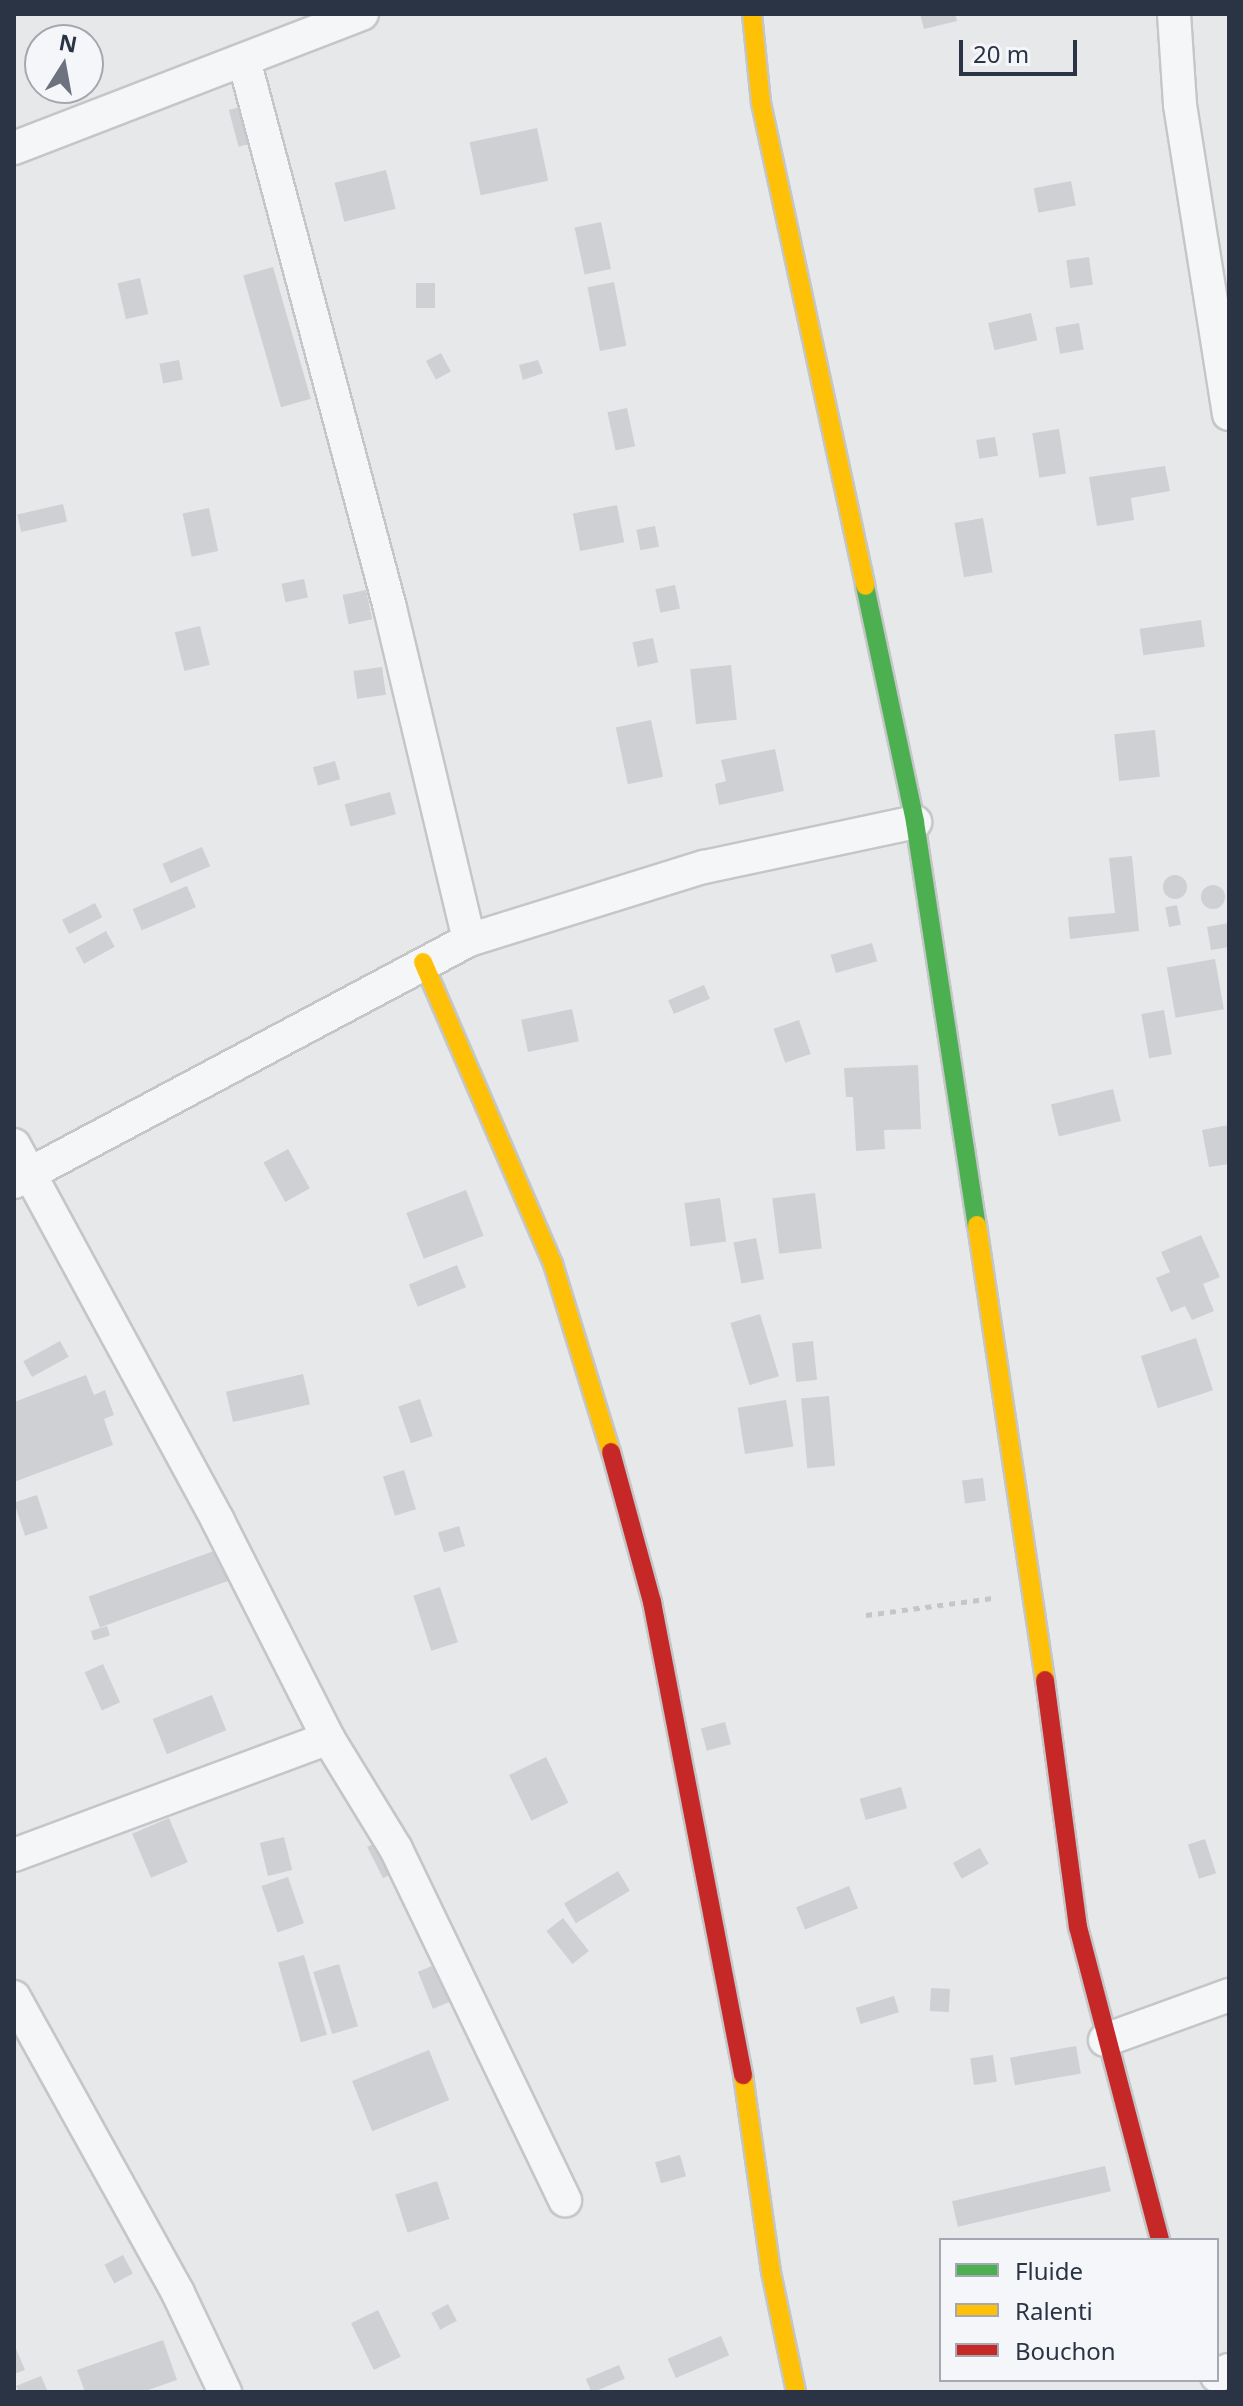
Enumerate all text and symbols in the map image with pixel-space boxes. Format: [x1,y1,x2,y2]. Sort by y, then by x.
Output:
north arrow [24,24,104,104]
scale bar [963,24,1081,74]
text: N [57,26,80,59]
text: 20 m [973,37,1029,70]
legend [939,2238,1219,2382]
text: Fluide [1015,2254,1083,2287]
text: Ralenti [1015,2294,1093,2327]
text: Bouchon [1015,2334,1116,2367]

